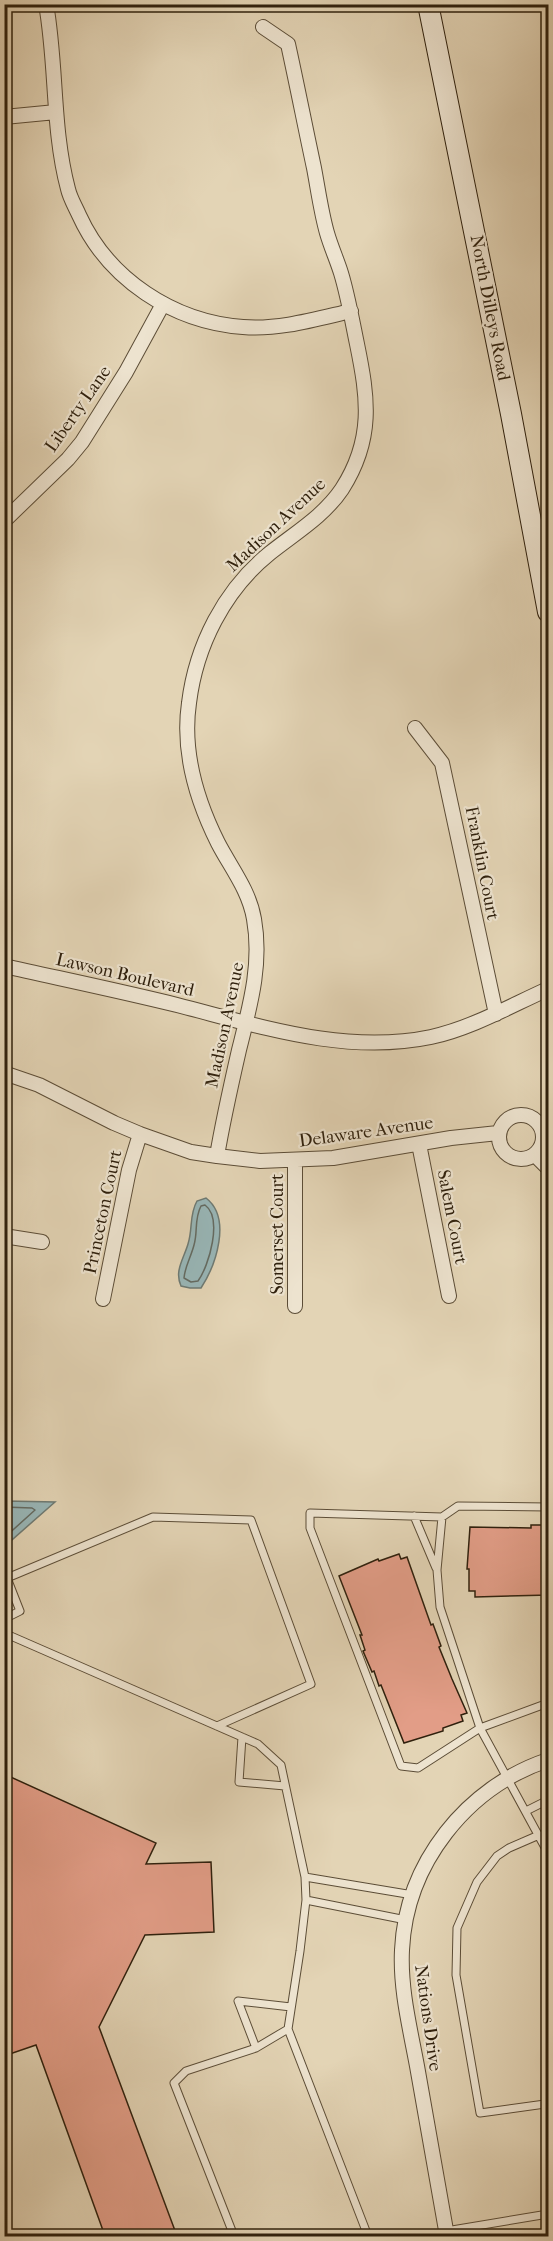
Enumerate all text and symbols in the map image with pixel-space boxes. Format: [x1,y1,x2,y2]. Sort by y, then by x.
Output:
street label: North Dilleys Road [466,233,514,383]
street label: Liberty Lane [41,362,115,456]
street label: Madison Avenue [222,474,330,576]
street label: Franklin Court [461,804,503,922]
street label: Lawson Boulevard [54,949,196,1001]
street label: Madison Avenue [201,960,249,1090]
street label: Delaware Avenue [297,1112,435,1152]
street label: Princeton Court [80,1148,127,1276]
street label: Salem Court [433,1168,472,1267]
street label: Somerset Court [267,1173,288,1295]
street label: Nations Drive [410,1963,446,2073]

